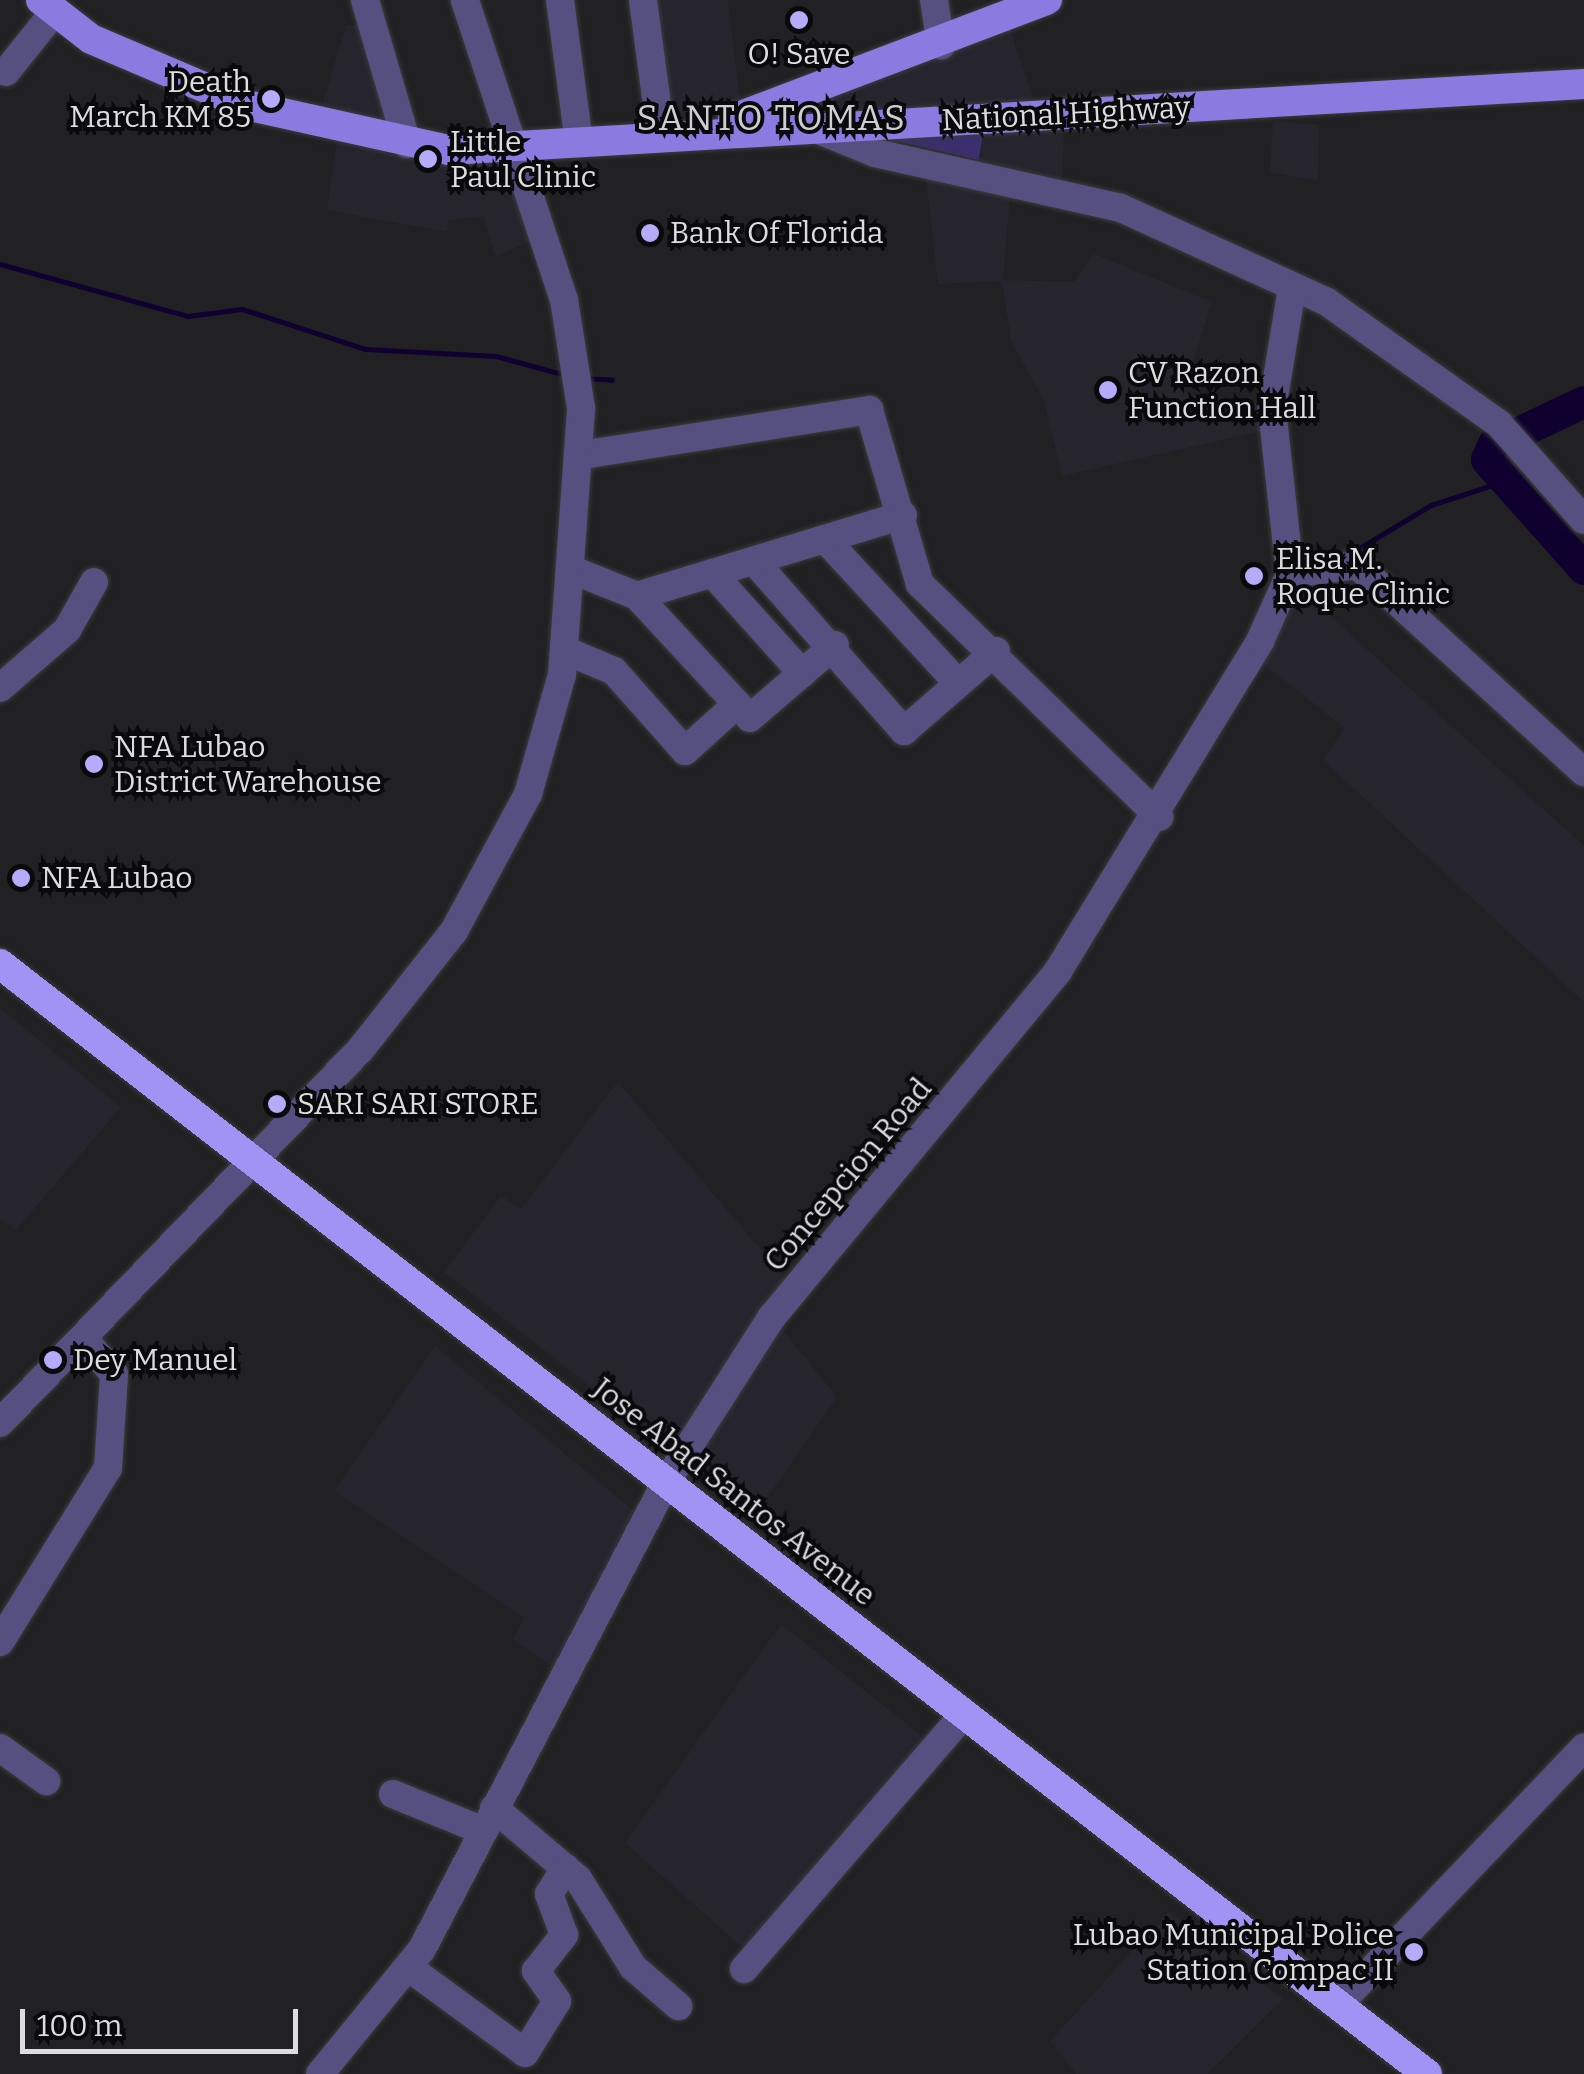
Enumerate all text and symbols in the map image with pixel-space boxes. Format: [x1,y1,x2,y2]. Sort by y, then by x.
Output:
marker: O! Save [788,9,810,31]
place label: O! Save [748,36,850,72]
place label: Death March KM 85 [69,64,251,134]
marker: Death March KM 85 [260,88,282,110]
street label: National Highway [941,90,1191,138]
district label: SANTO TOMAS [637,97,907,139]
place label: Little Paul Clinic [450,124,596,194]
marker: Little Paul Clinic [415,146,441,172]
place label: Bank Of Florida [670,215,883,251]
marker: Bank Of Florida [639,222,661,244]
place label: CV Razon Function Hall [1128,355,1316,426]
marker: CV Razon Function Hall [1097,379,1119,401]
place label: Elisa M. Roque Clinic [1276,541,1450,612]
marker: Elisa M. Roque Clinic [1241,563,1267,589]
place label: NFA Lubao District Warehouse [114,729,382,800]
marker: NFA Lubao District Warehouse [83,753,105,775]
place label: NFA Lubao [41,860,193,896]
marker: NFA Lubao [10,867,32,889]
street label: Concepcion Road [757,1071,939,1279]
place label: SARI SARI STORE [297,1086,539,1122]
marker: SARI SARI STORE [266,1093,288,1115]
place label: Dey Manuel [73,1342,237,1378]
marker: Dey Manuel [42,1349,64,1371]
street label: Jose Abad Santos Avenue [586,1371,882,1613]
place label: Lubao Municipal Police Station Compac II [1073,1917,1394,1988]
marker: Lubao Municipal Police Station Compac II [1403,1941,1425,1963]
scale bar [25,1989,302,2051]
text: 100 m [37,2008,122,2044]

